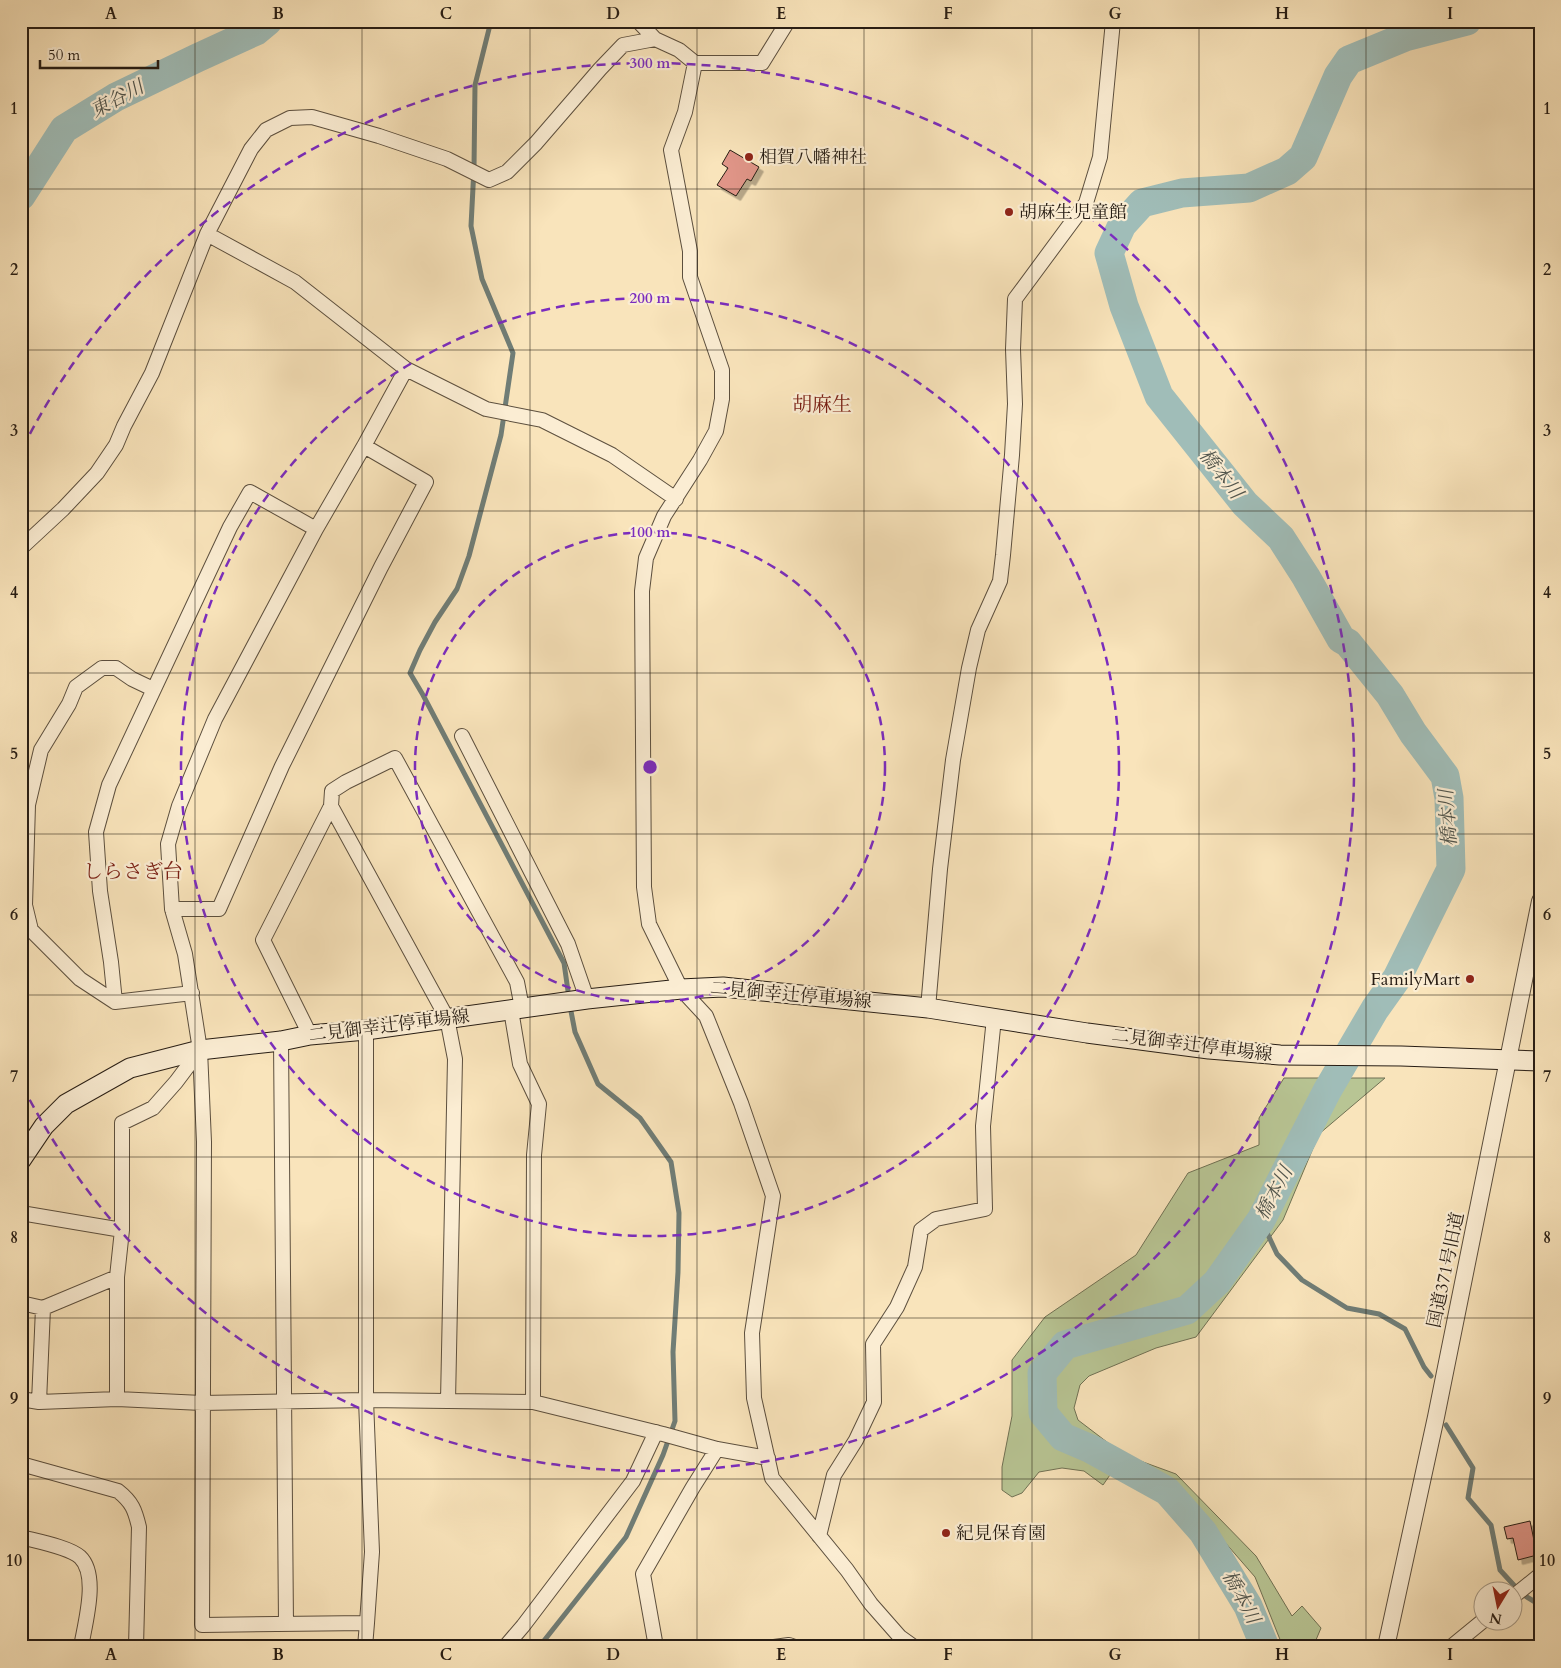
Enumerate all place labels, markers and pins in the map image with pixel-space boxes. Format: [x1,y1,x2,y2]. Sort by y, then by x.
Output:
place label: 相賀八幡神社 [759,145,867,170]
marker: 相賀八幡神社 [743,151,755,163]
place label: 胡麻生児童館 [1019,200,1127,225]
marker: 胡麻生児童館 [1003,206,1015,218]
centre of rings [641,758,659,776]
place label: FamilyMart [1371,967,1460,992]
marker: FamilyMart [1464,973,1476,985]
place label: 紀見保育園 [956,1521,1046,1546]
marker: 紀見保育園 [940,1527,952,1539]

